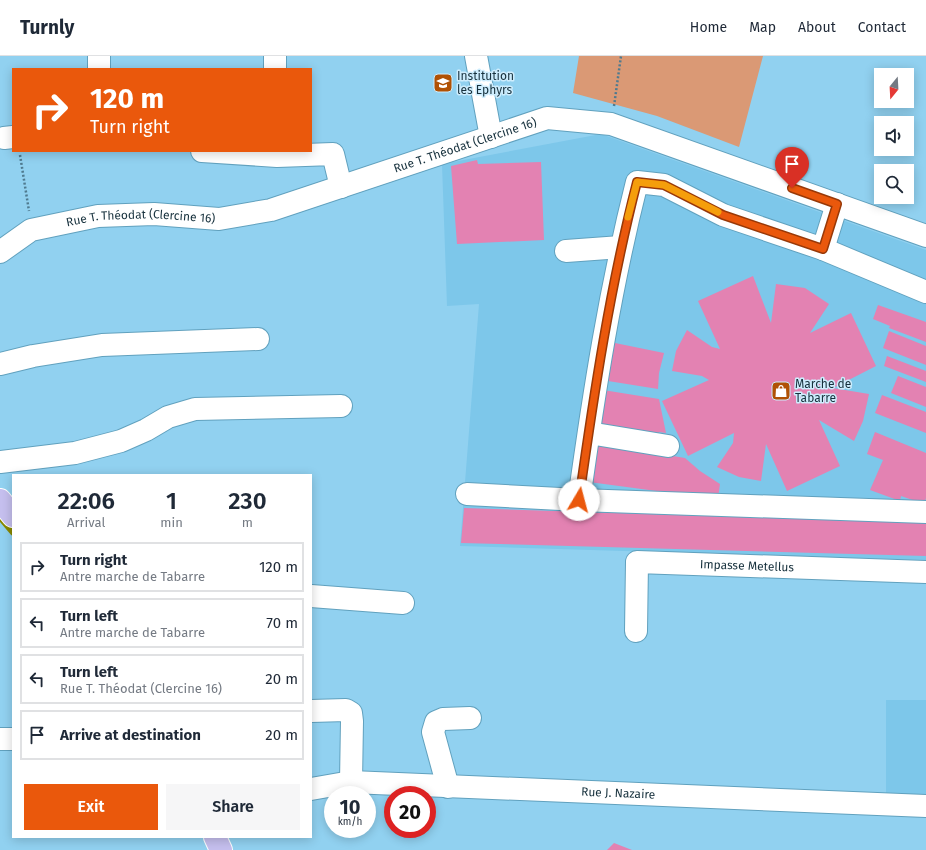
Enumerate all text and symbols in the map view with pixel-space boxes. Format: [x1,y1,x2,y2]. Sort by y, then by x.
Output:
text: Turnly [20,16,74,39]
text: Home [690,19,727,36]
text: Map [749,19,776,36]
text: About [798,19,836,36]
text: Contact [858,19,906,36]
north arrow [874,68,914,108]
map controls [874,68,914,204]
place label: Institution les Ephyrs [457,69,514,97]
school or university icon: Institution les Ephyrs [432,72,454,94]
text: 120 m [90,82,164,115]
icon: right [24,84,76,136]
street label: Rue T. Théodat (Clercine 16) [392,115,538,176]
text: Turn right [90,116,170,138]
button: sound [874,116,914,156]
pin [775,147,809,188]
icon: arrive [781,153,803,175]
button: search [874,164,914,204]
street label: Rue T. Théodat (Clercine 16) [65,207,216,229]
place label: Marche de Tabarre [795,377,851,405]
shop icon: Marche de Tabarre [770,380,792,402]
position arrow [558,479,600,521]
text: 22:06 [57,487,115,515]
text: 1 [166,487,177,515]
text: 230 [228,487,267,515]
text: Arrival [67,515,105,530]
text: min [160,515,183,530]
text: m [242,515,253,530]
text: Turn right [60,551,127,569]
icon: right [26,556,48,578]
street label: Impasse Metellus [700,557,795,574]
text: 120 m [259,558,298,576]
text: Antre marche de Tabarre [60,569,205,584]
text: Turn left [60,607,118,625]
icon: left [26,612,48,634]
text: 70 m [266,614,298,632]
text: Antre marche de Tabarre [60,625,205,640]
text: Turn left [60,663,118,681]
icon: left [26,668,48,690]
text: 20 m [265,670,298,688]
text: Rue T. Théodat (Clercine 16) [60,681,222,696]
icon: arrive [26,724,48,746]
text: Arrive at destination [60,726,201,744]
text: 20 m [265,726,298,744]
button: Exit [24,784,158,830]
button: Share [166,784,300,830]
street label: Rue J. Nazaire [581,785,656,802]
speed limit sign: 20 [384,786,436,838]
text: 10 [340,795,360,819]
text: km/h [338,816,362,828]

